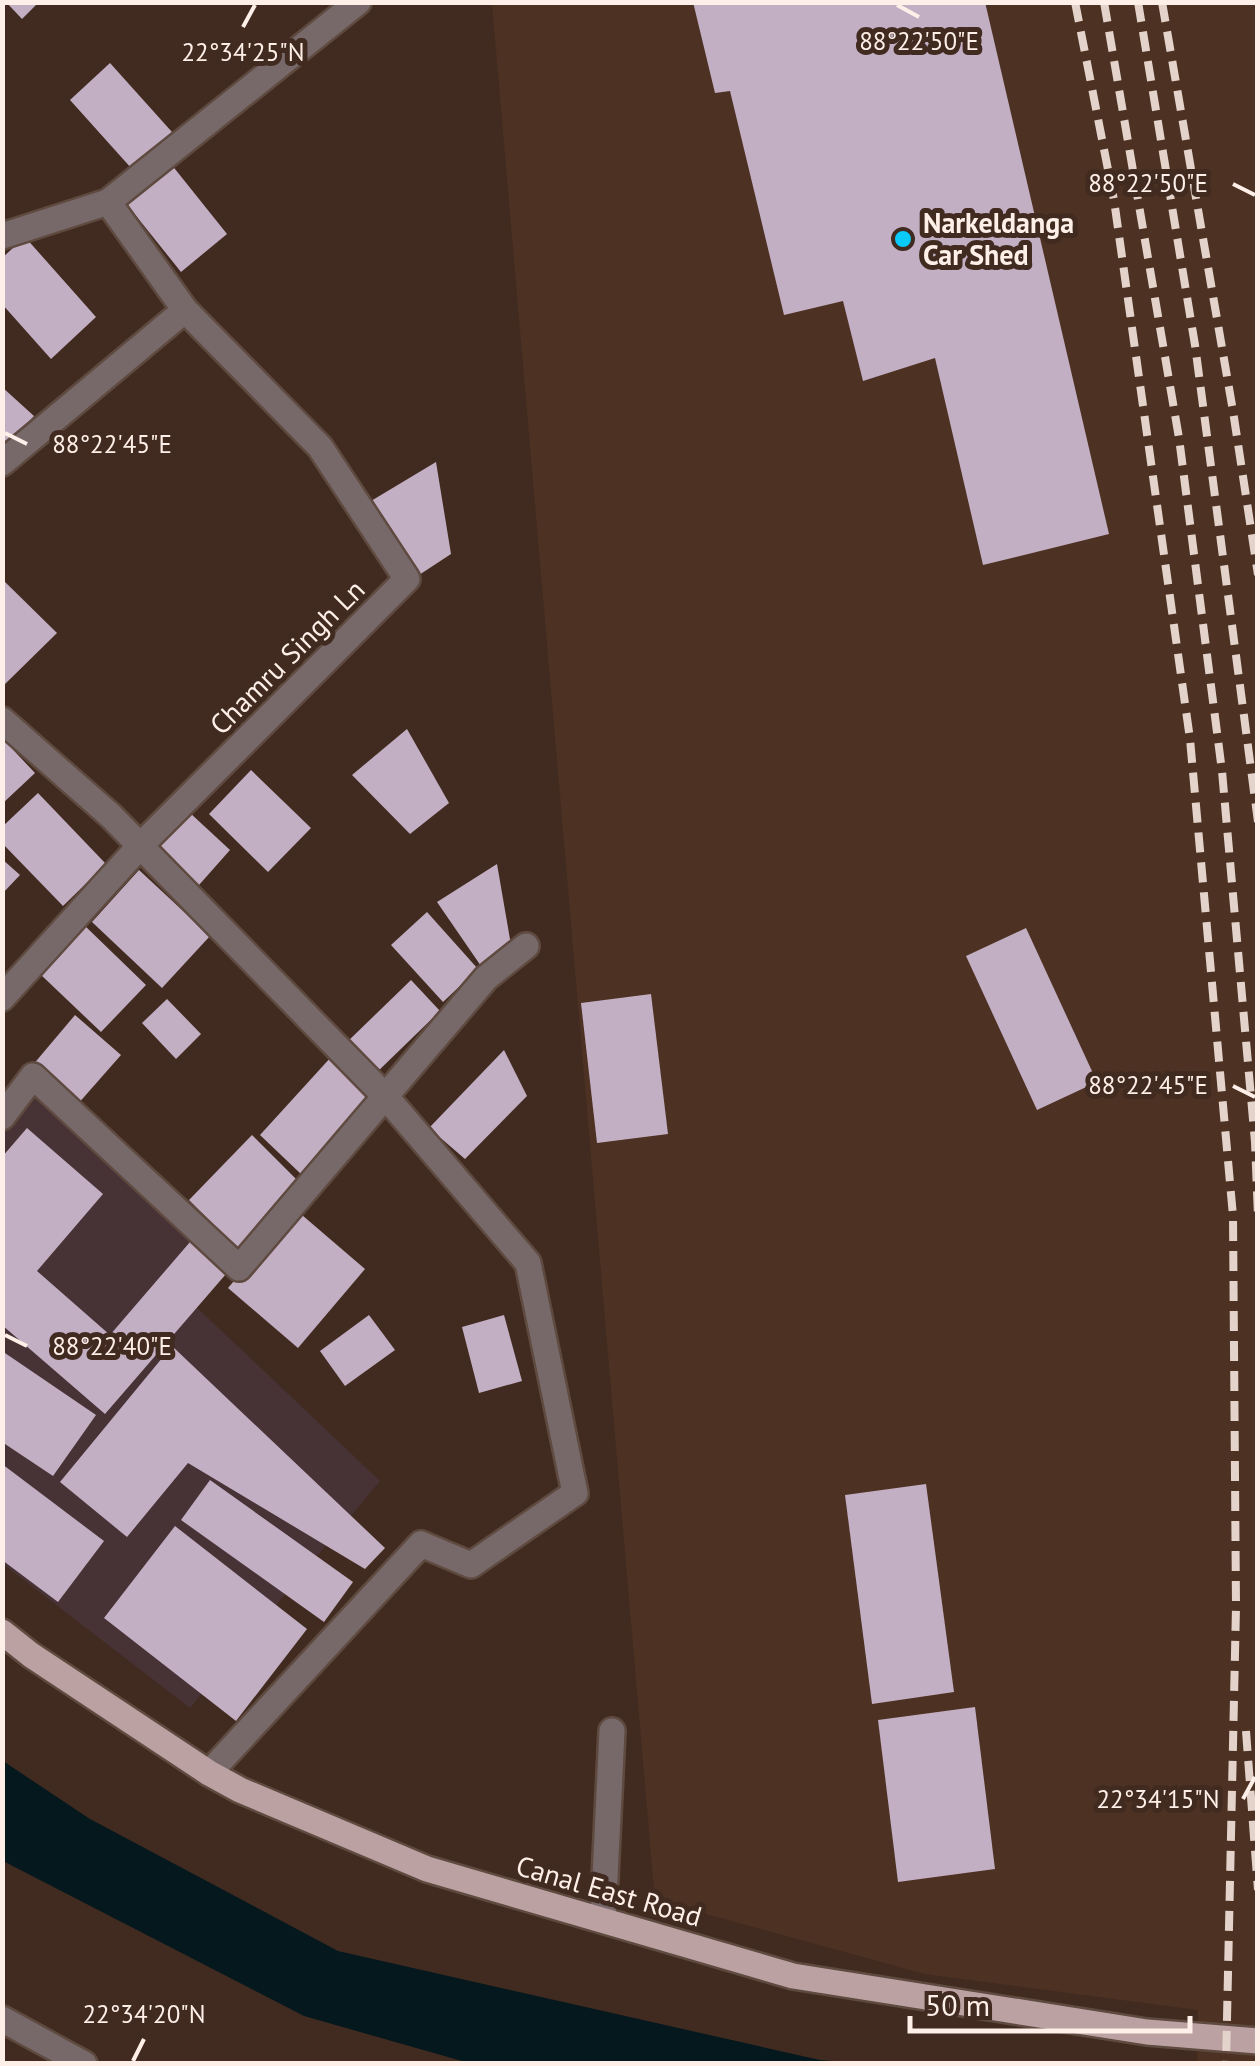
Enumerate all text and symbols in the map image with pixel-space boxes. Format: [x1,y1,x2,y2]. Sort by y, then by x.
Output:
text: 88°22'50"E [859,25,979,57]
text: 22°34'25"N [181,36,305,68]
text: 88°22'50"E [1088,167,1208,199]
place label: Narkeldanga Car Shed [923,204,1074,273]
marker: Narkeldanga Car Shed [892,228,914,250]
text: 88°22'45"E [52,428,172,460]
street label: Chamru Singh Ln [201,571,372,742]
text: 88°22'45"E [1088,1069,1208,1101]
text: 88°22'40"E [52,1330,172,1362]
text: 22°34'15"N [1096,1783,1220,1815]
street label: Canal East Road [512,1846,706,1935]
scale bar [910,1971,1190,2033]
text: 50 m [925,1985,990,2024]
text: 22°34'20"N [82,1998,206,2030]

